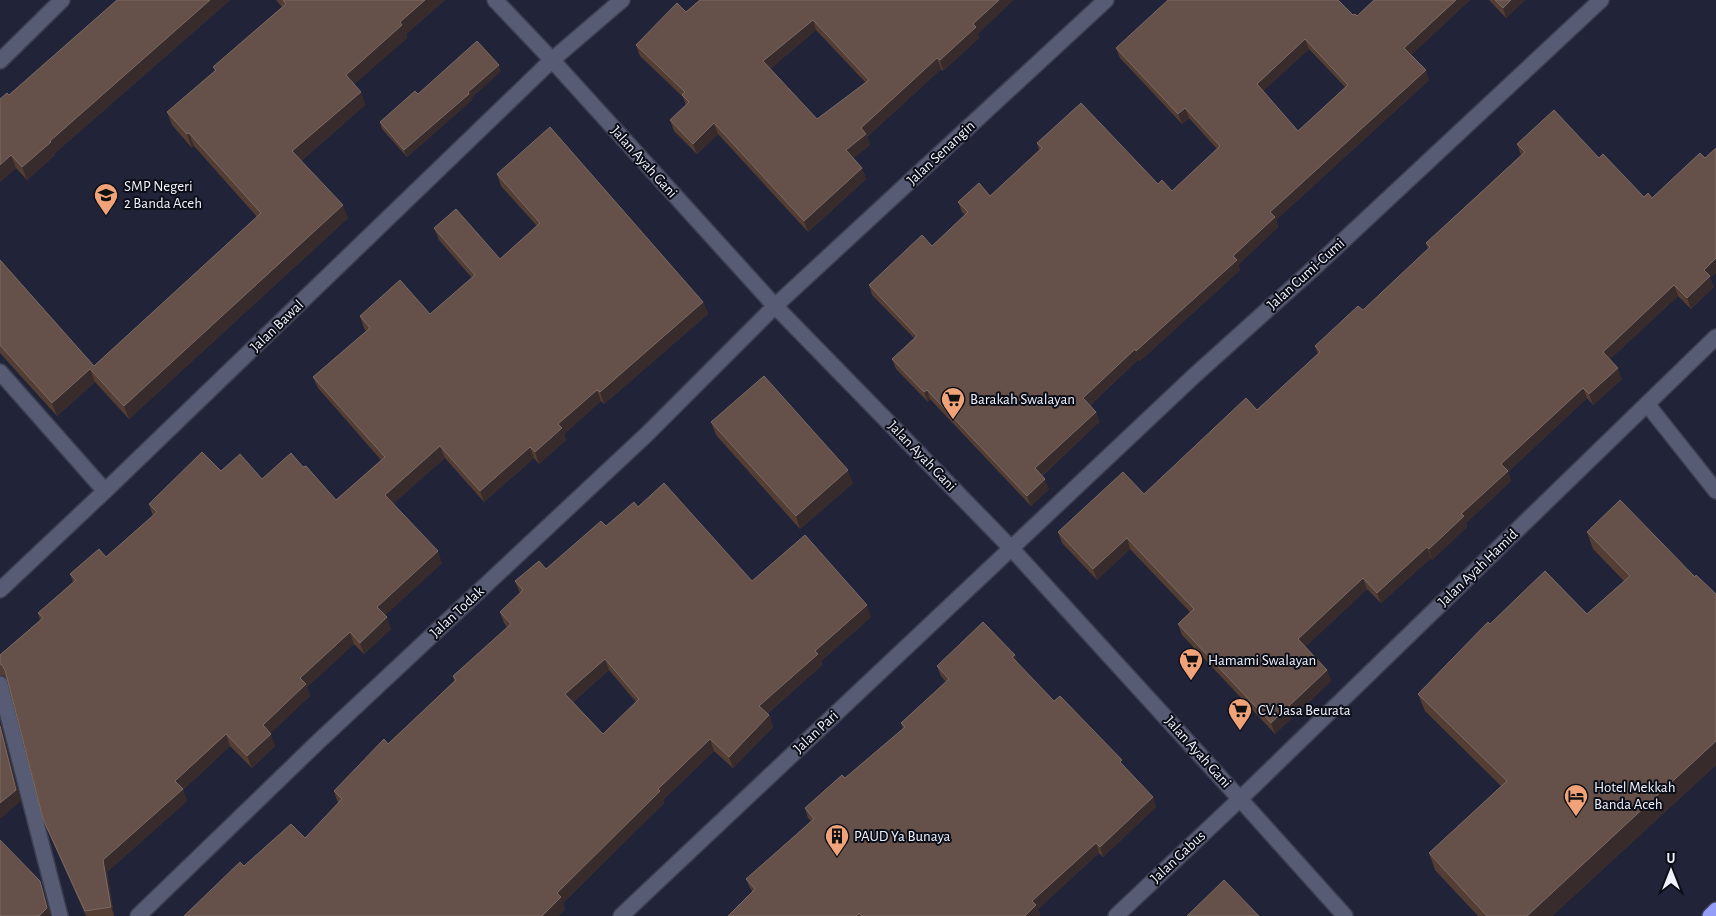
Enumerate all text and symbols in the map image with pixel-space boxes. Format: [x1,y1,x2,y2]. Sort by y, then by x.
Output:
street label: Jalan Senangin [904,118,978,188]
street label: Jalan Ayah Gani [608,123,680,201]
place label: SMP Negeri 2 Banda Aceh [124,179,202,211]
school or university icon: SMP Negeri 2 Banda Aceh [93,182,119,216]
street label: Jalan Cumi-Cumi [1265,236,1347,312]
street label: Jalan Bawal [248,297,306,355]
supermarket icon: Barakah Swalayan [940,386,966,420]
place label: Barakah Swalayan [970,392,1075,407]
street label: Jalan Ayah Gani [885,418,959,494]
street label: Jalan Ayah Hamid [1435,526,1521,609]
street label: Jalan Todak [427,583,487,640]
supermarket icon: Hamami Swalayan [1178,647,1204,681]
place label: Hamami Swalayan [1208,653,1316,668]
supermarket icon: CV. Jasa Beurata [1227,697,1253,731]
place label: CV. Jasa Beurata [1258,703,1351,718]
street label: Jalan Pari [791,708,841,756]
street label: Jalan Ayah Gani [1162,713,1234,791]
place label: Hotel Mekkah Banda Aceh [1594,780,1676,812]
hotel icon: Hotel Mekkah Banda Aceh [1563,783,1589,817]
building icon: PAUD Ya Bunaya [824,823,850,857]
street label: Jalan Gabus [1148,828,1208,886]
place label: PAUD Ya Bunaya [854,829,951,844]
north arrow [1646,846,1696,896]
text: U [1667,852,1676,866]

